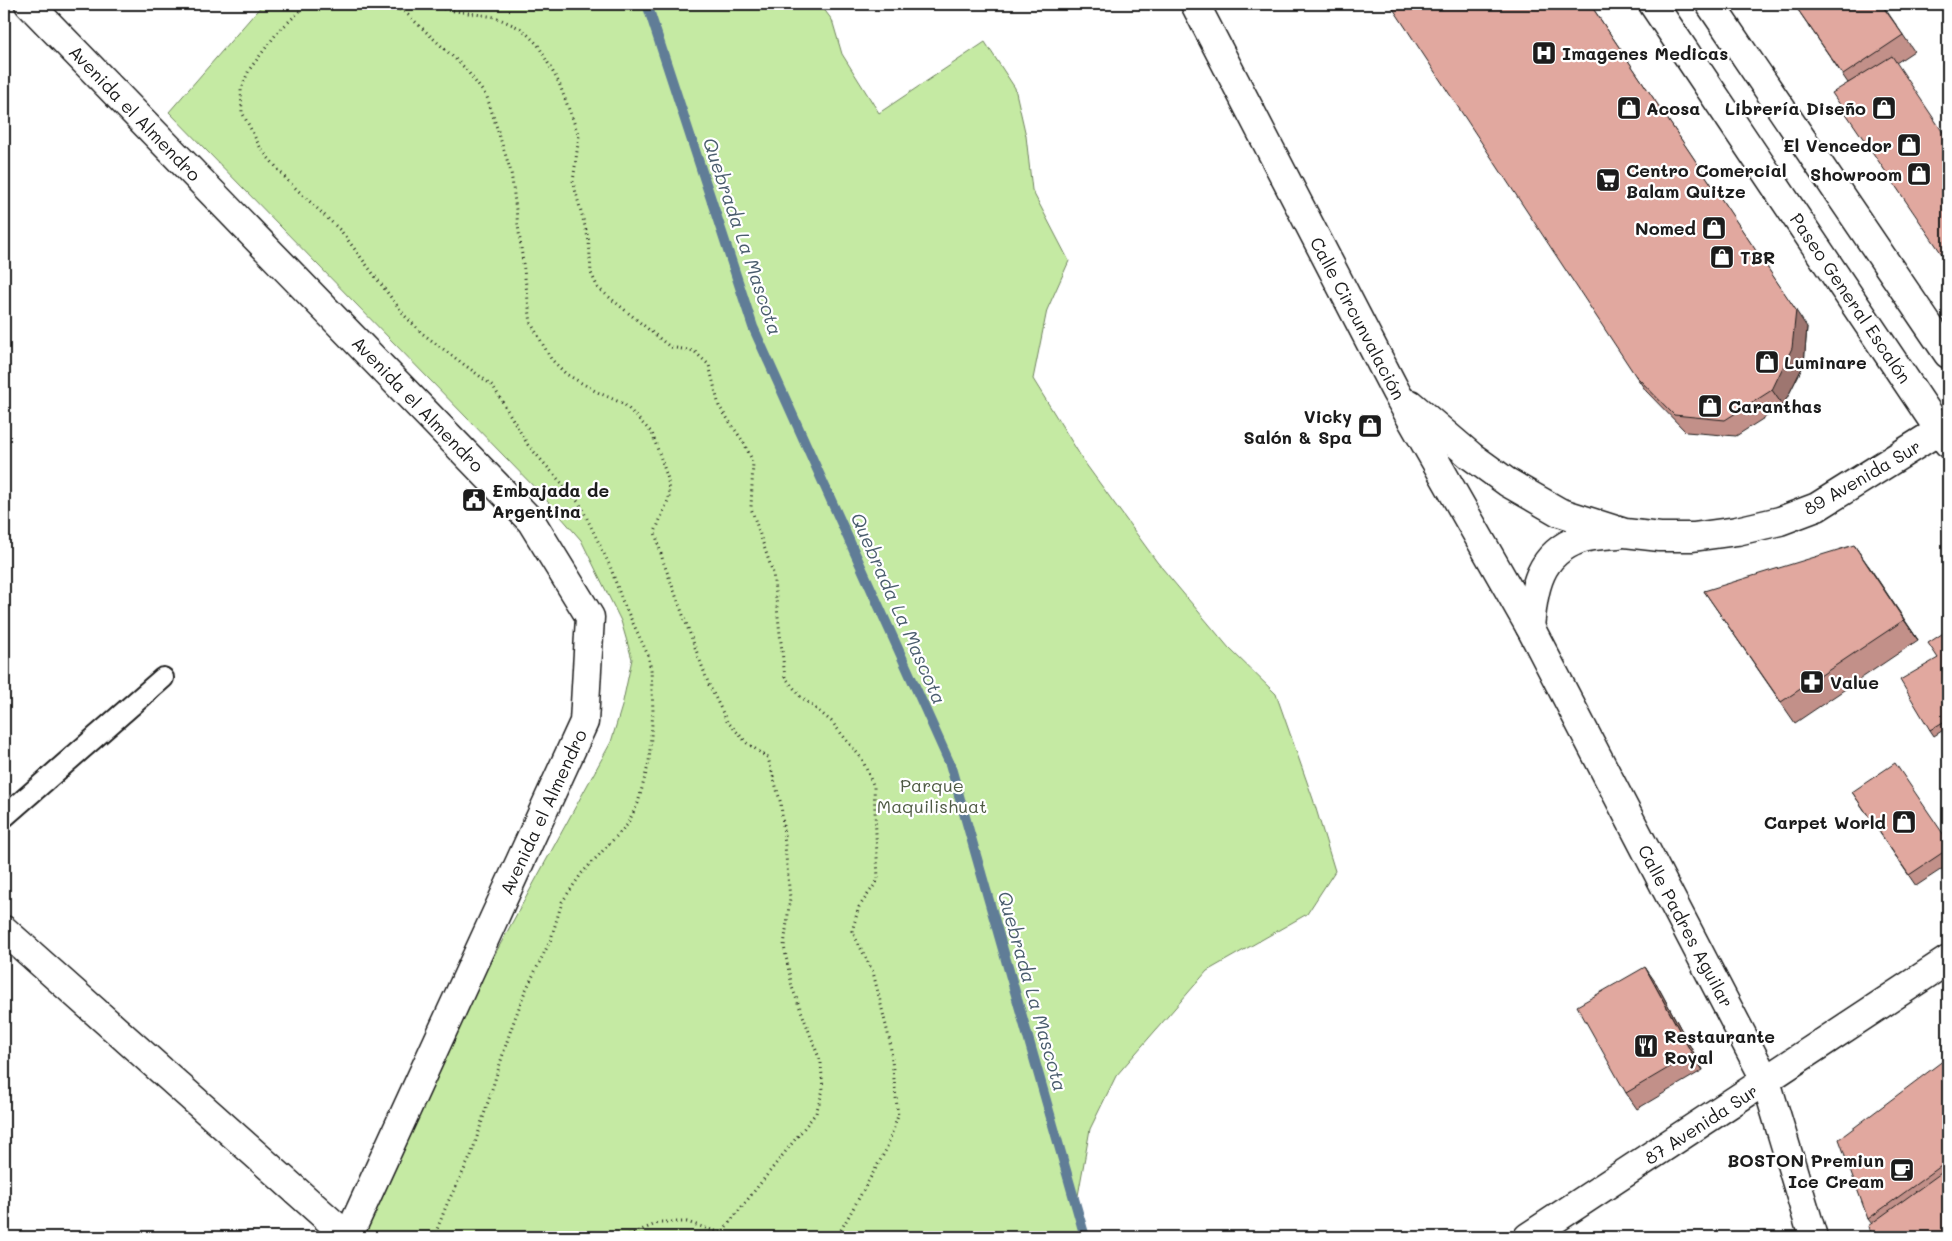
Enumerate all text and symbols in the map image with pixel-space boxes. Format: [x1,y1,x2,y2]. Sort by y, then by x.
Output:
street label: Avenida el Almendro [64,40,206,186]
hospital icon: Imagenes Medicas [1531,40,1557,66]
place label: Imagenes Medicas [1562,41,1728,65]
shop icon: Acosa [1616,95,1642,121]
shop icon: Librería Diseño [1871,95,1897,121]
place label: Acosa [1646,96,1700,120]
place label: Librería Diseño [1725,96,1866,120]
shop icon: El Vencedor [1896,132,1922,158]
place label: El Vencedor [1783,133,1892,157]
water label: Quebrada La Mascota [697,134,789,338]
place label: Centro Comercial Balam Quitze [1626,158,1787,203]
shop icon: Showroom [1906,161,1932,187]
place label: Showroom [1810,162,1902,186]
supermarket icon: Centro Comercial Balam Quitze [1595,167,1621,193]
street label: Paseo General Escalón [1785,208,1917,388]
shop icon: Nomed [1701,215,1727,241]
place label: Nomed [1635,216,1696,240]
street label: Calle Circunvalación [1305,232,1411,404]
shop icon: TBR [1709,244,1735,270]
place label: TBR [1740,245,1775,269]
street label: Avenida el Almendro [347,331,489,477]
shop icon: Luminare [1754,349,1780,375]
place label: Luminare [1784,350,1867,374]
shop icon: Caranthas [1697,393,1723,419]
place label: Caranthas [1728,394,1822,418]
place label: Vicky Salón & Spa [1243,404,1352,449]
shop icon: Vicky Salón & Spa [1357,413,1383,439]
street label: 89 Avenida Sur [1799,434,1925,520]
place label: Embajada de Argentina [492,478,609,523]
public building icon: Embajada de Argentina [461,487,487,513]
water label: Quebrada La Mascota [845,508,953,708]
pharmacy icon: Value [1799,669,1825,695]
place label: Value [1830,670,1879,694]
street label: Avenida el Almendro [494,725,592,899]
park label: Parque Maquilishuat [877,773,987,818]
shop icon: Carpet World [1891,809,1917,835]
place label: Carpet World [1764,810,1886,834]
street label: Calle Padres Aguilar [1633,840,1739,1012]
water label: Quebrada La Mascota [992,888,1074,1094]
place label: Restaurante Royal [1664,1024,1775,1069]
restaurant icon: Restaurante Royal [1633,1033,1659,1059]
street label: 87 Avenida Sur [1640,1078,1762,1170]
place label: BOSTON Premiun Ice Cream [1727,1148,1884,1193]
cafe icon: BOSTON Premiun Ice Cream [1889,1157,1915,1183]

